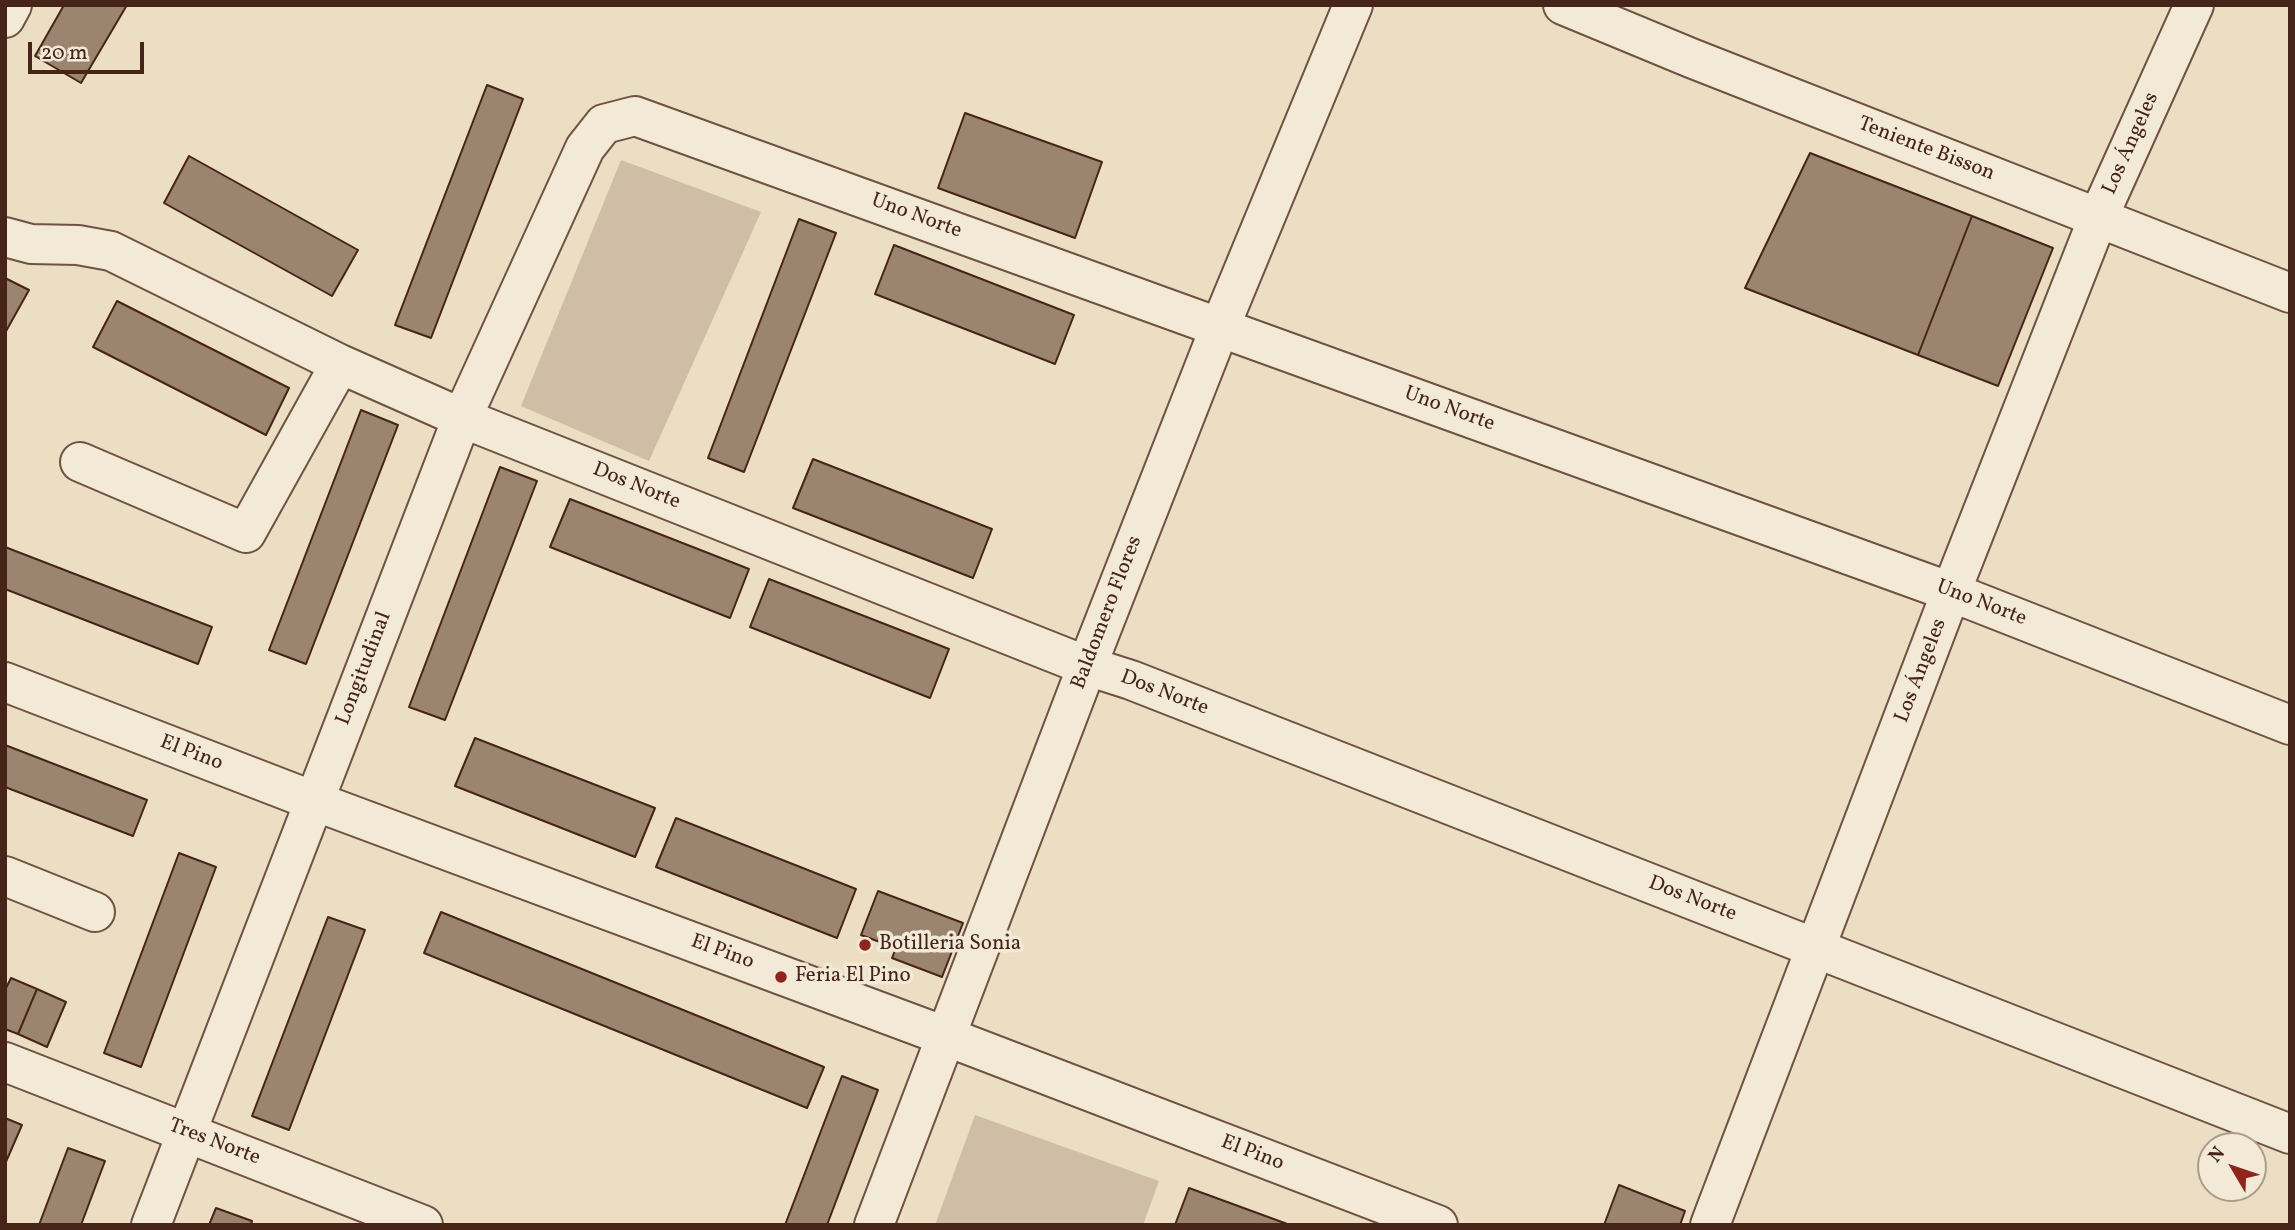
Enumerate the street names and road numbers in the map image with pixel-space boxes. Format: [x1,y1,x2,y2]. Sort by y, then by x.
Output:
street label: Los Ángeles [2098,89,2166,199]
street label: Teniente Bisson [1854,112,1998,188]
street label: Uno Norte [867,189,965,245]
street label: Uno Norte [1400,382,1498,438]
street label: Dos Norte [588,458,684,516]
street label: Baldomero Flores [1067,533,1149,693]
street label: Uno Norte [1932,575,2030,633]
street label: Longitudinal [332,609,398,729]
street label: Los Ángeles [1891,615,1953,727]
street label: Dos Norte [1116,666,1212,722]
street label: El Pino [156,731,226,777]
street label: Dos Norte [1644,872,1740,928]
street label: El Pino [687,930,757,976]
street label: Tres Norte [165,1114,263,1172]
street label: El Pino [1217,1131,1287,1177]

